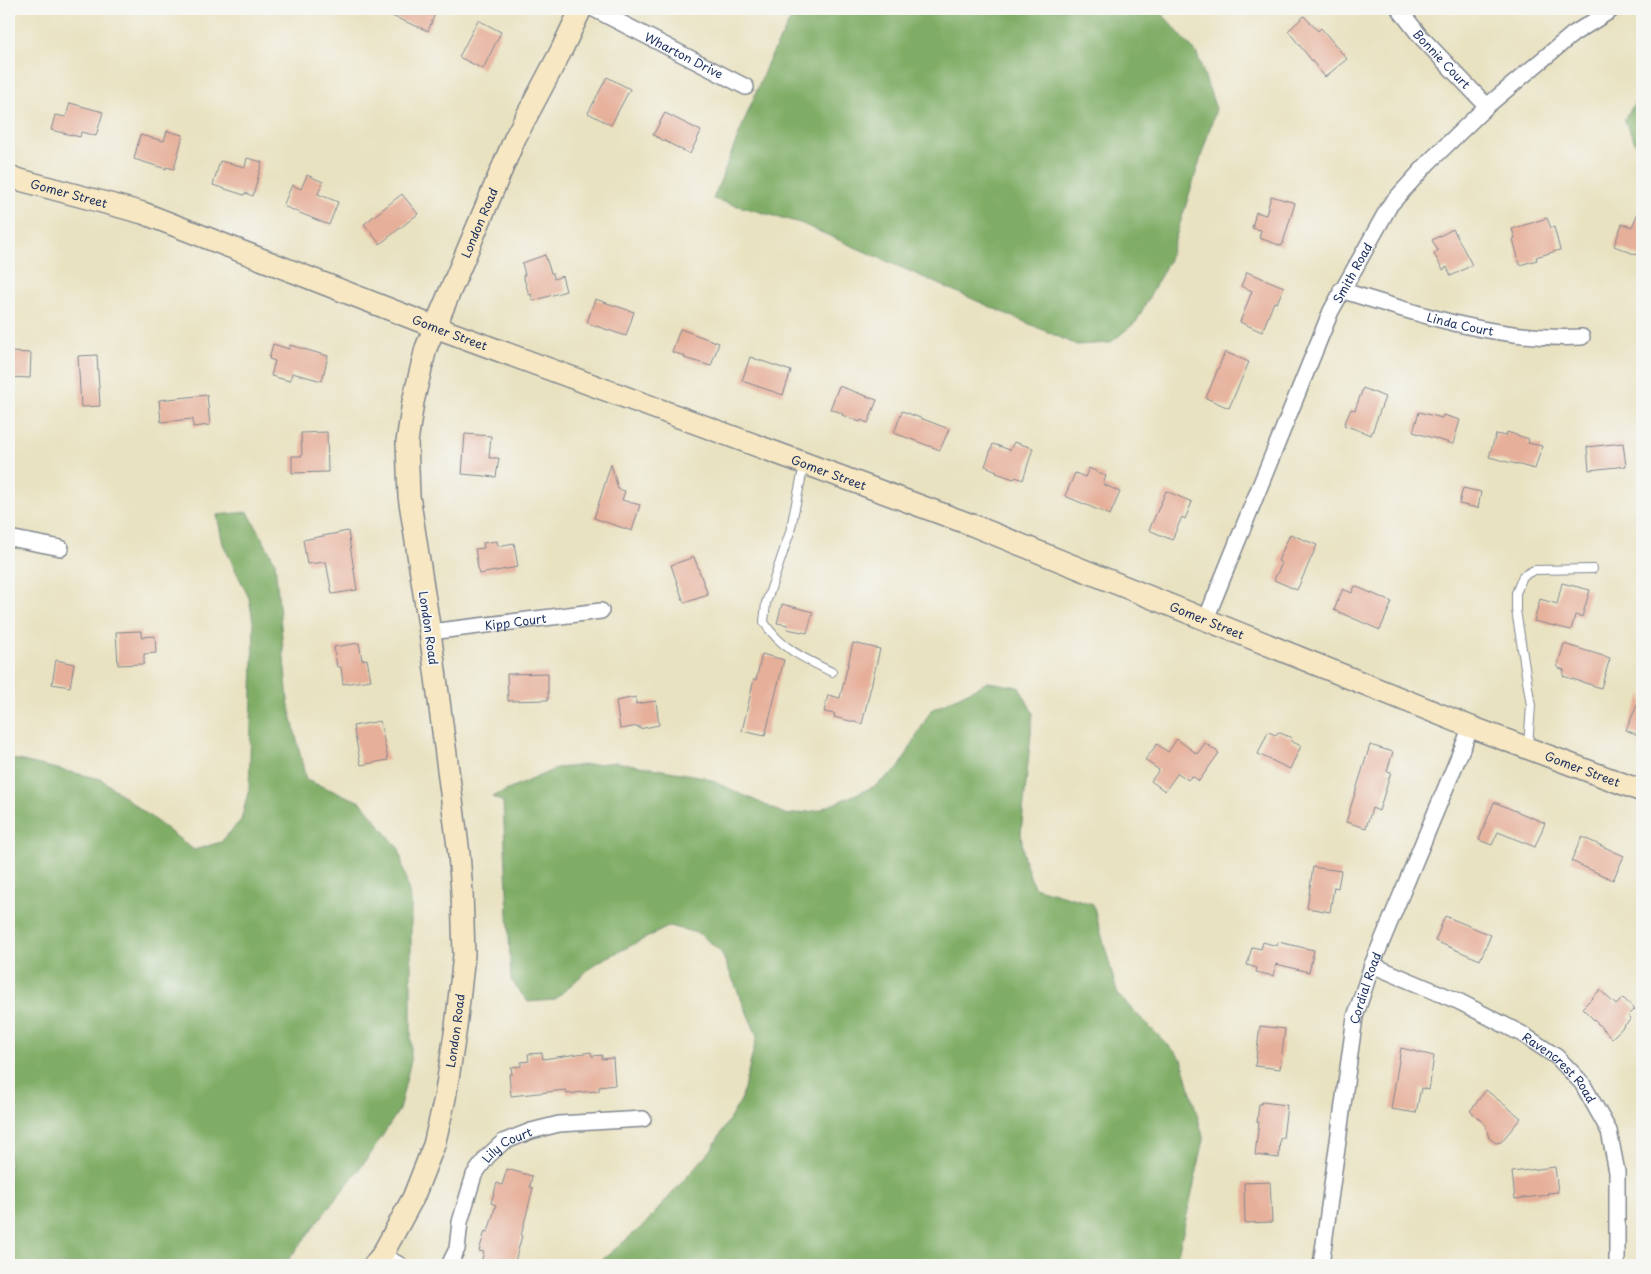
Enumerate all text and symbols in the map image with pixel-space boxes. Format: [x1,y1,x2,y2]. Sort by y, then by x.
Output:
street label: Bonnie Court [1409,26,1475,93]
street label: Wharton Drive [641,27,726,83]
street label: Gomer Street [28,174,109,212]
street label: London Road [456,185,502,261]
street label: Smith Road [1328,239,1376,307]
street label: Linda Court [1425,307,1495,340]
street label: Gomer Street [410,310,490,355]
street label: Gomer Street [789,450,869,494]
street label: London Road [415,590,443,666]
street label: Gomer Street [1167,597,1247,643]
street label: Kipp Court [483,609,547,634]
street label: Gomer Street [1542,746,1623,791]
street label: Cordial Road [1345,949,1385,1025]
street label: London Road [441,993,469,1069]
street label: Ravencrest Road [1519,1028,1600,1106]
street label: Lily Court [477,1123,535,1166]

